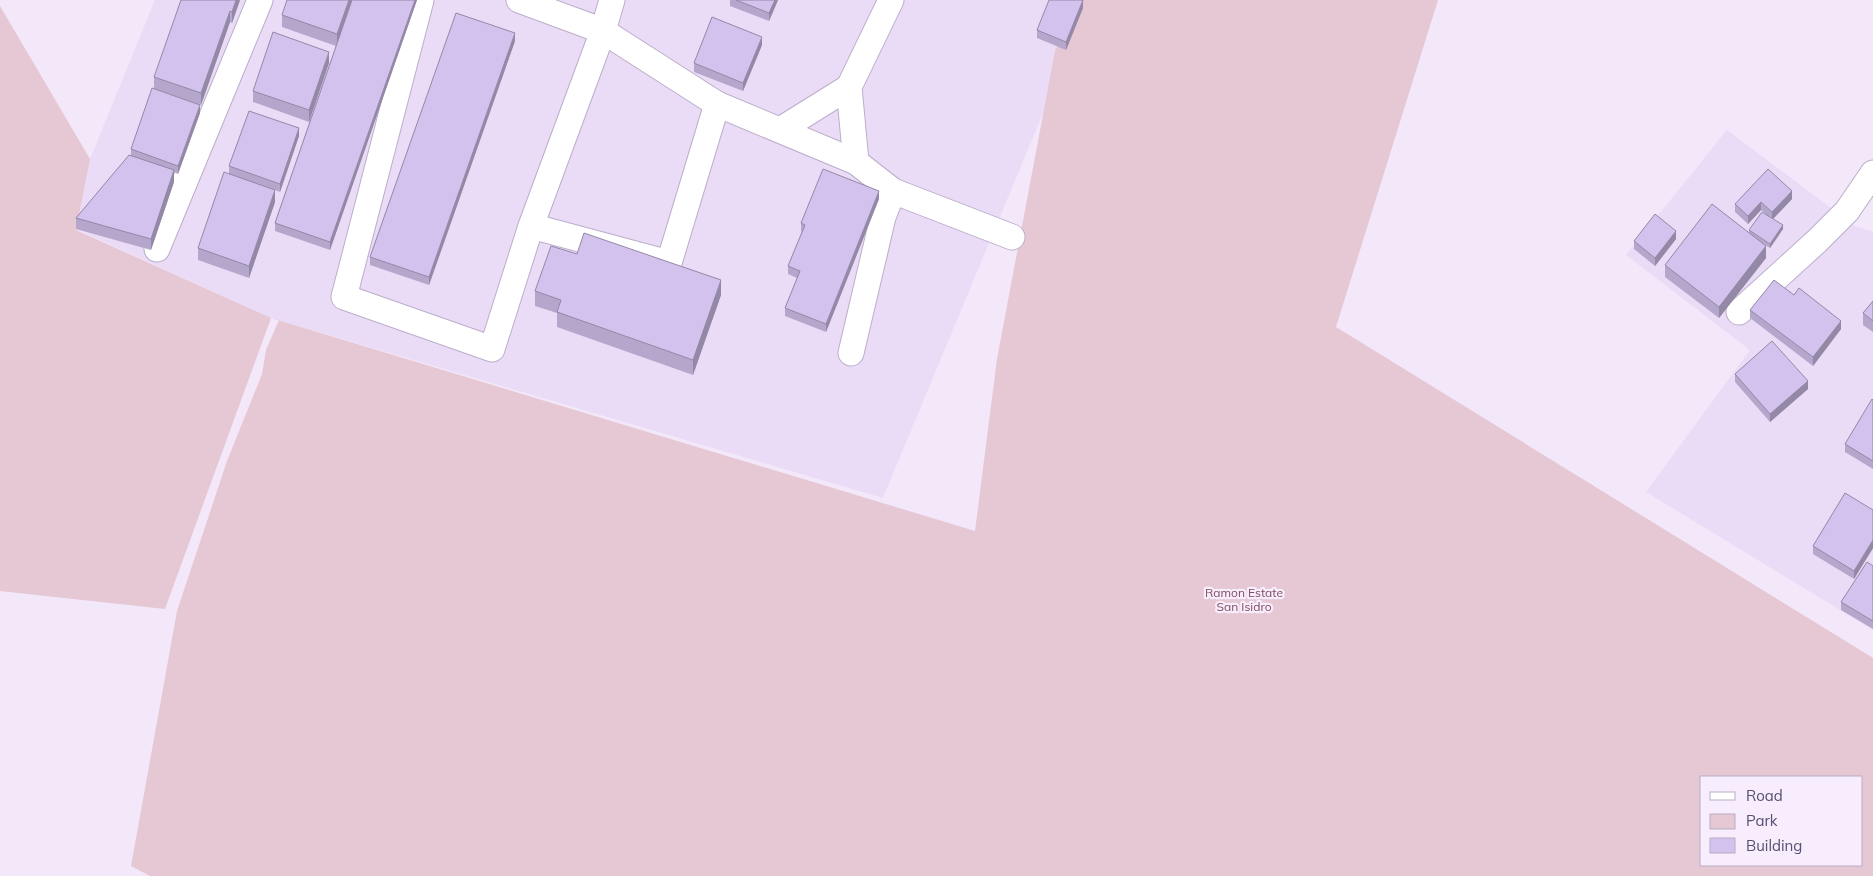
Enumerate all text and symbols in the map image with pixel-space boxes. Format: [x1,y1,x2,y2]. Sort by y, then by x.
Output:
park label: Ramon Estate San Isidro [1205,585,1283,614]
legend [1700,776,1863,866]
text: Road [1746,786,1783,805]
text: Park [1746,811,1778,830]
text: Building [1746,836,1802,855]

